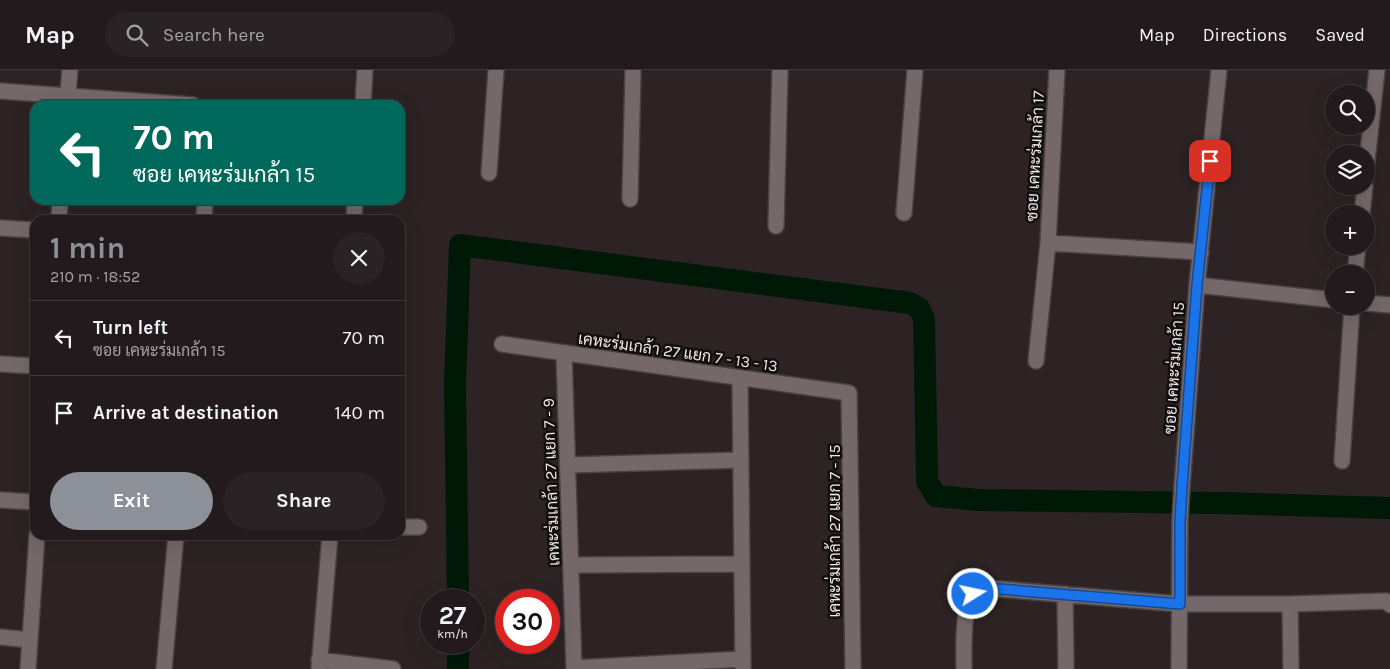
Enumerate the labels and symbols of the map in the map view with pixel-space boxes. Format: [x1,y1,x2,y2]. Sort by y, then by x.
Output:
street label: ซอย เคหะร่มเกล้า 17 [1021,90,1048,222]
pin [1189,140,1231,182]
street label: ซอย เคหะร่มเกล้า 15 [1159,301,1188,435]
street label: เคหะร่มเกล้า 27 แยก 7 - 13 - 13 [577,328,779,375]
street label: เคหะร่มเกล้า 27 แยก 7 - 9 [538,398,563,566]
street label: เคหะร่มเกล้า 27 แยก 7 - 15 [824,445,844,617]
position arrow [946,567,998,619]
speed limit sign: 30 [495,589,560,654]

